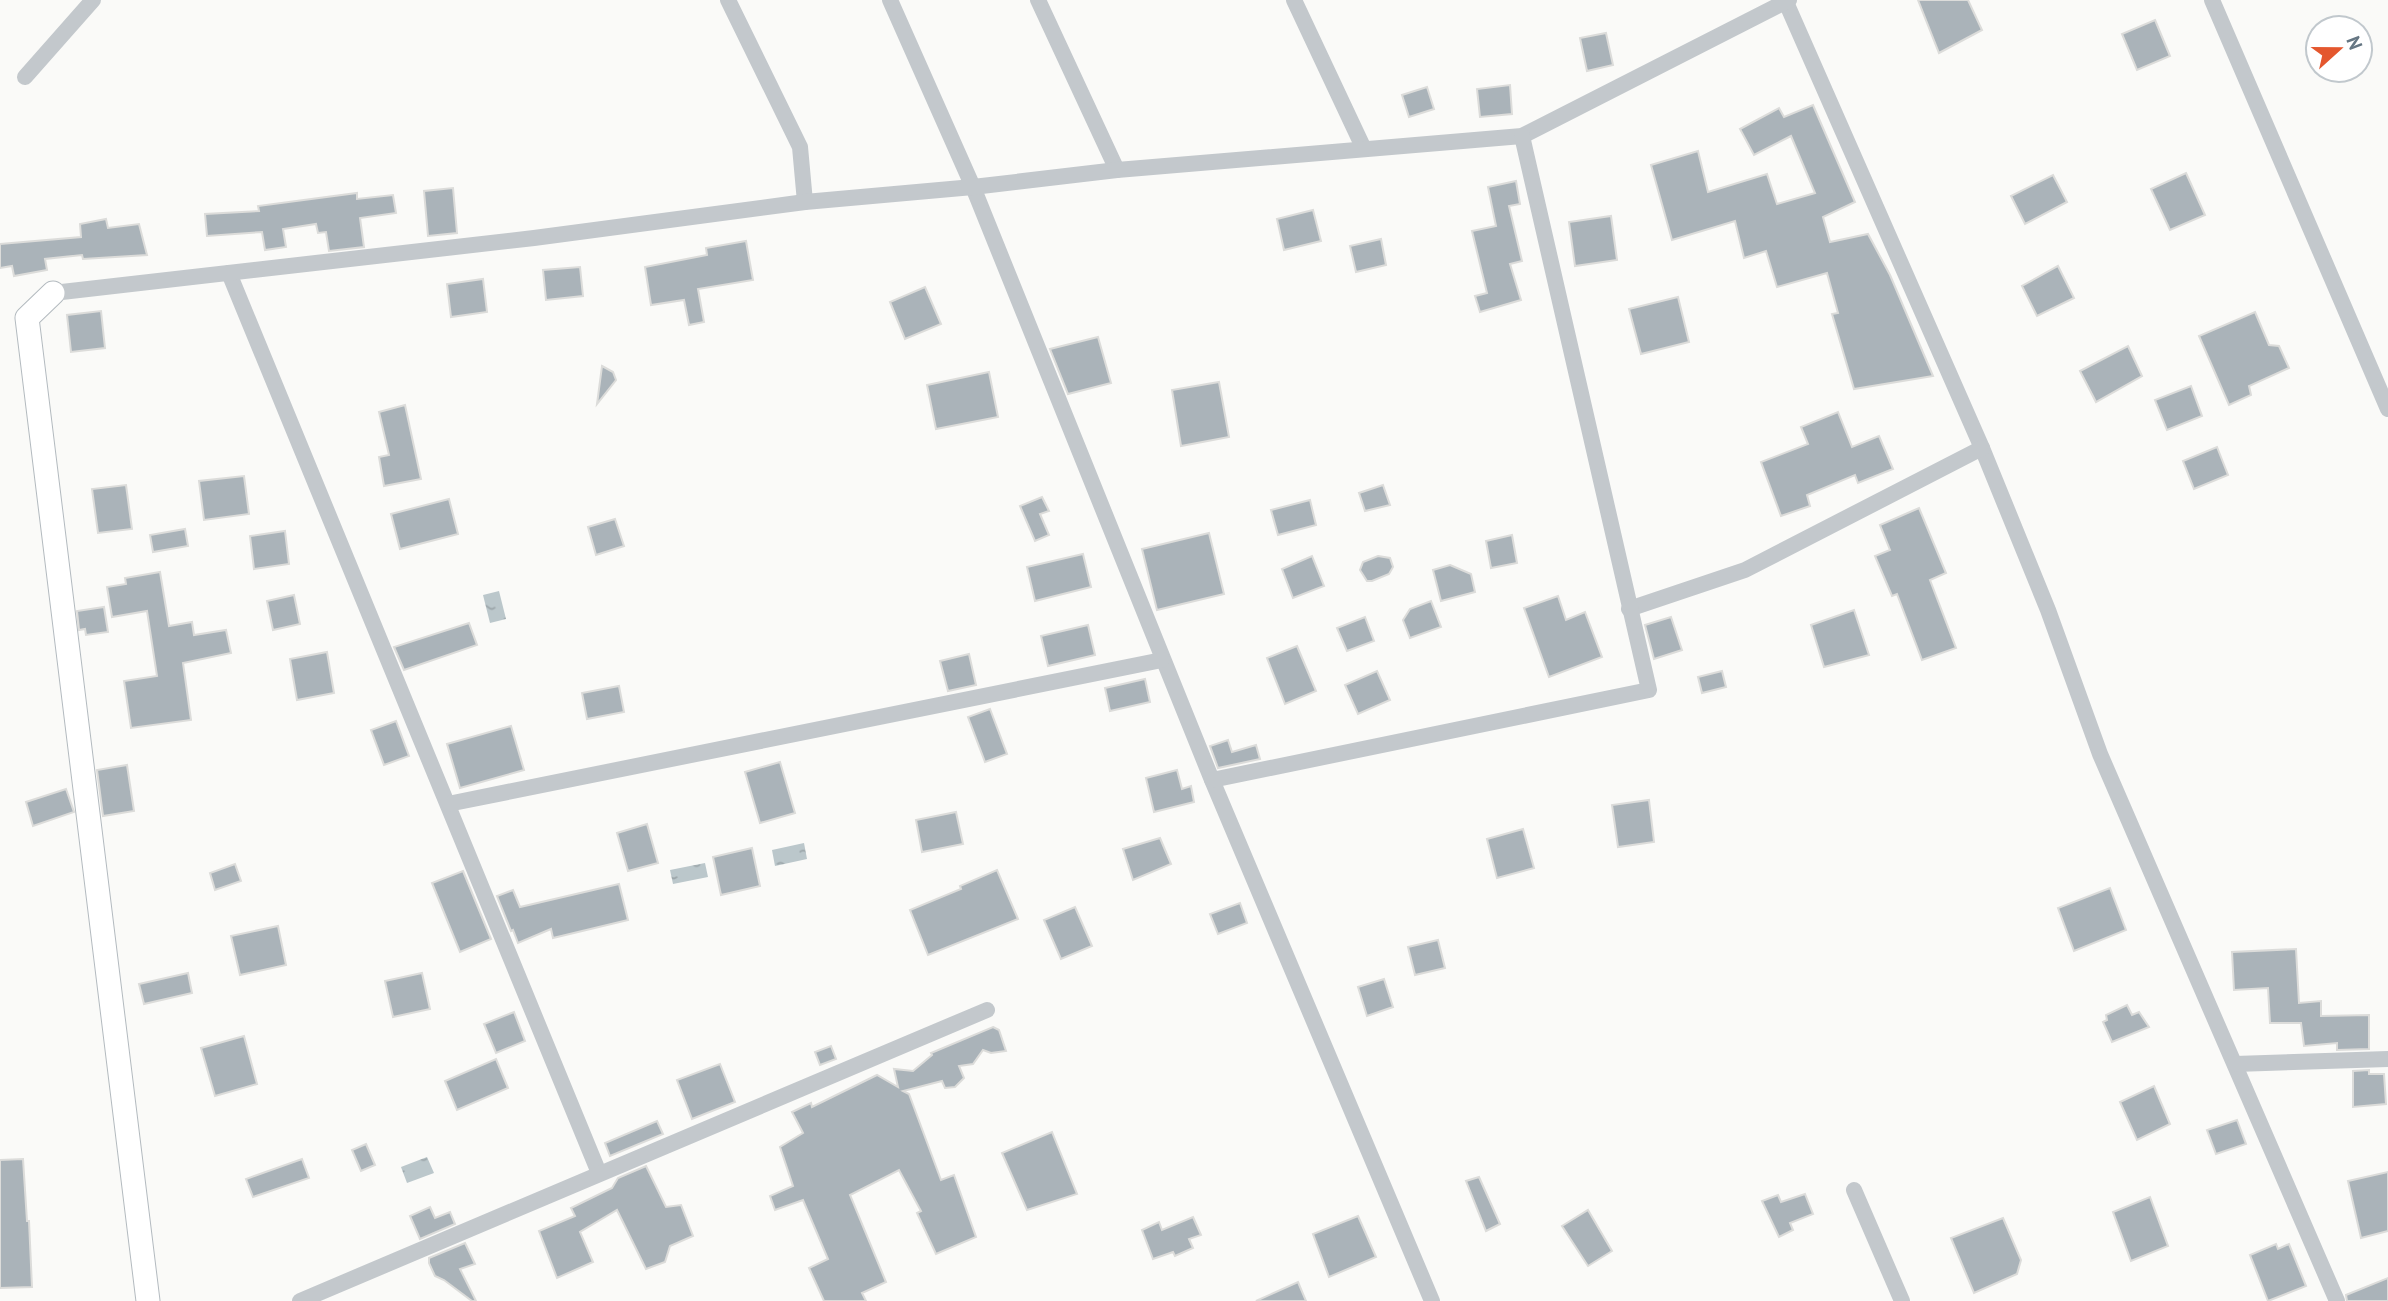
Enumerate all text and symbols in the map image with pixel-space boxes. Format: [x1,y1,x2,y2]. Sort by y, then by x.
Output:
north arrow [2304,14,2374,84]
text: N [2341,33,2368,53]

